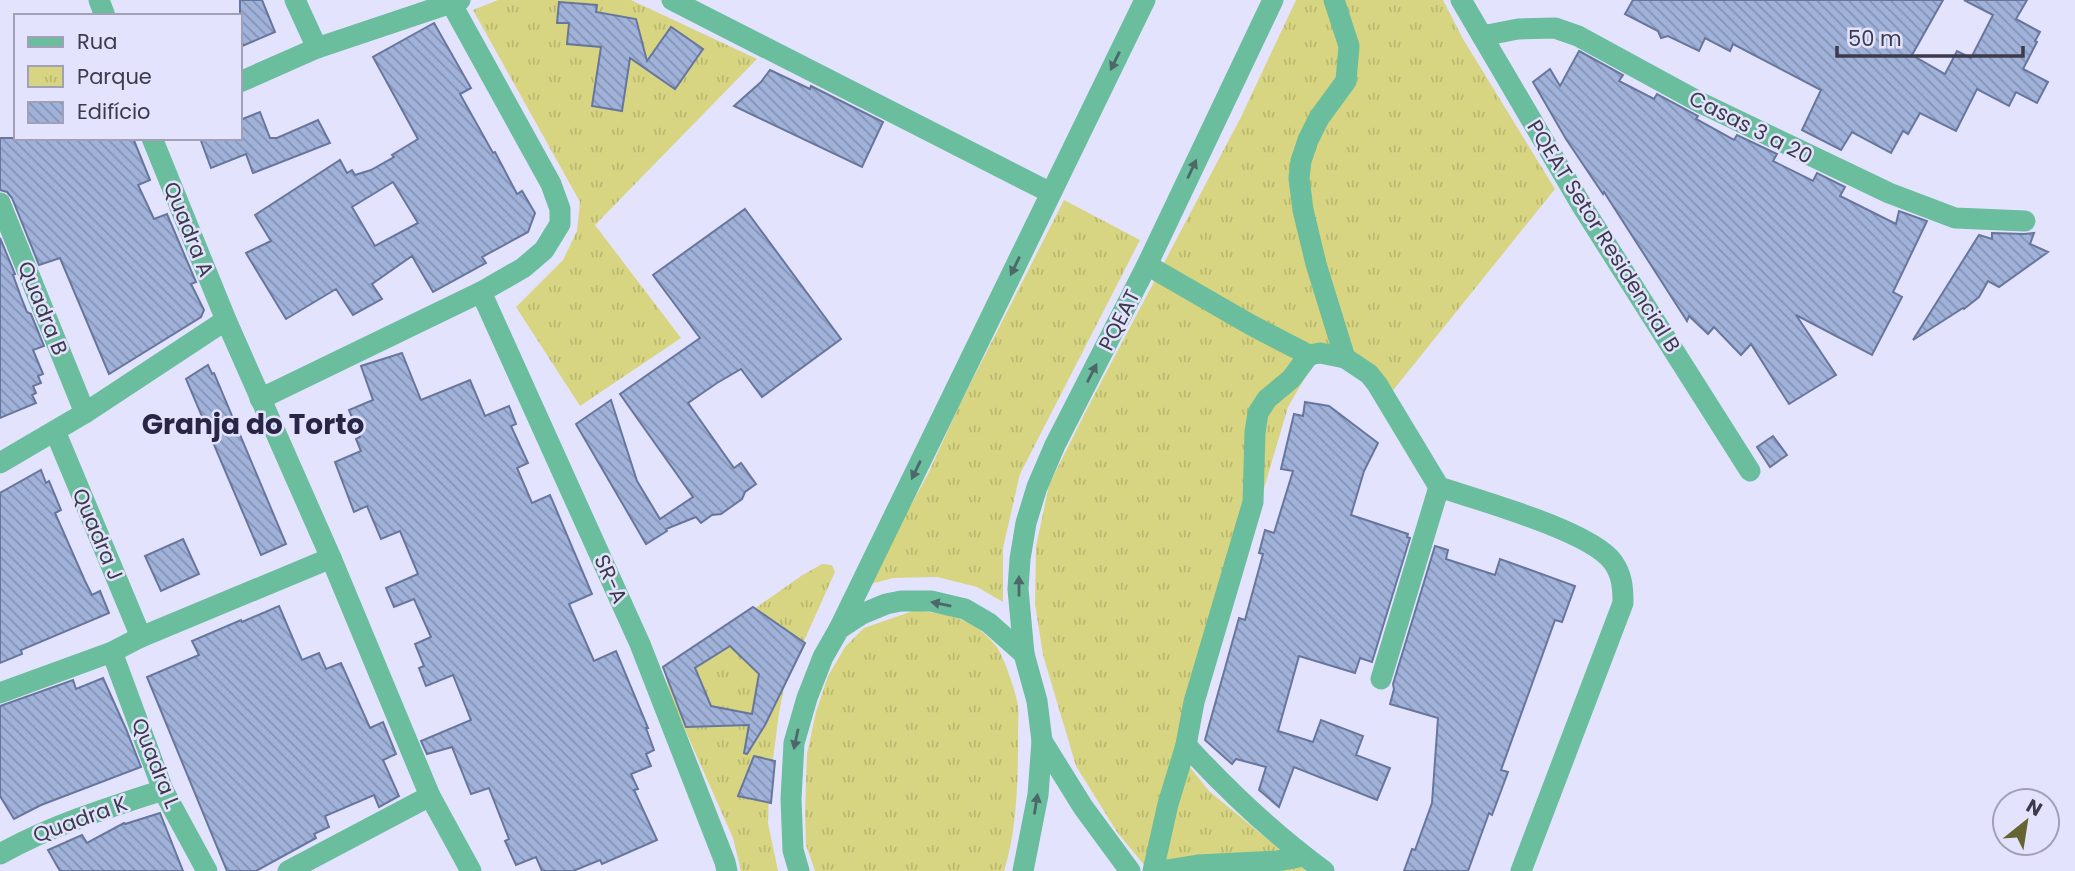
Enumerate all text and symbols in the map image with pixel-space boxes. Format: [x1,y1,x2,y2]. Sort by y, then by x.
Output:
legend [14,14,242,140]
scale bar [1837,14,2022,58]
text: 50 m [1848,24,1902,53]
text: Rua [77,27,117,56]
one-way arrow [1109,51,1121,71]
text: Parque [77,62,152,91]
street label: Casas 3 a 20 [1684,83,1818,171]
text: Edifício [77,97,151,126]
street label: PQEAT Setor Residencial B [1520,114,1688,358]
one-way arrow [1187,159,1198,179]
street label: Quadra A [157,177,221,281]
one-way arrow [1010,256,1021,276]
street label: Quadra B [11,257,75,359]
street label: PQEAT [1091,284,1147,356]
one-way arrow [1086,363,1097,383]
district label: Granja do Torto [142,405,365,444]
one-way arrow [910,460,922,480]
street label: Quadra J [66,484,130,584]
street label: SR-A [587,550,635,608]
one-way arrow [1013,574,1025,596]
one-way arrow [929,598,951,609]
street label: Quadra L [125,713,187,813]
one-way arrow [790,728,801,750]
north arrow [1991,787,2061,857]
street label: Quadra K [29,788,132,849]
text: N [2021,792,2047,823]
one-way arrow [1031,793,1042,815]

